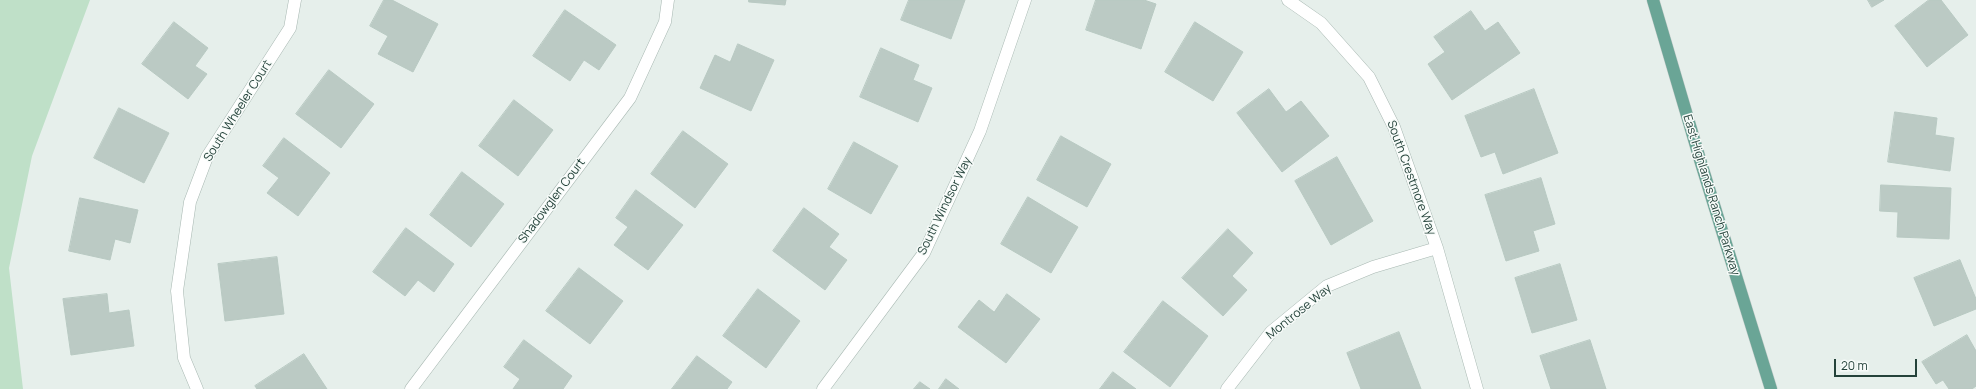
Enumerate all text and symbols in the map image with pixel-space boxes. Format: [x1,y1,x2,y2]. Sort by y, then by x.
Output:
street label: South Wheeler Court [201,58,275,164]
street label: East Highlands Ranch Parkway [1680,113,1742,277]
street label: South Crestmore Way [1384,119,1438,237]
street label: South Windsor Way [915,155,975,257]
street label: Shadowglen Court [515,156,589,246]
street label: Montrose Way [1264,281,1334,343]
scale bar [1836,351,1919,377]
text: 20 m [1841,357,1868,374]

